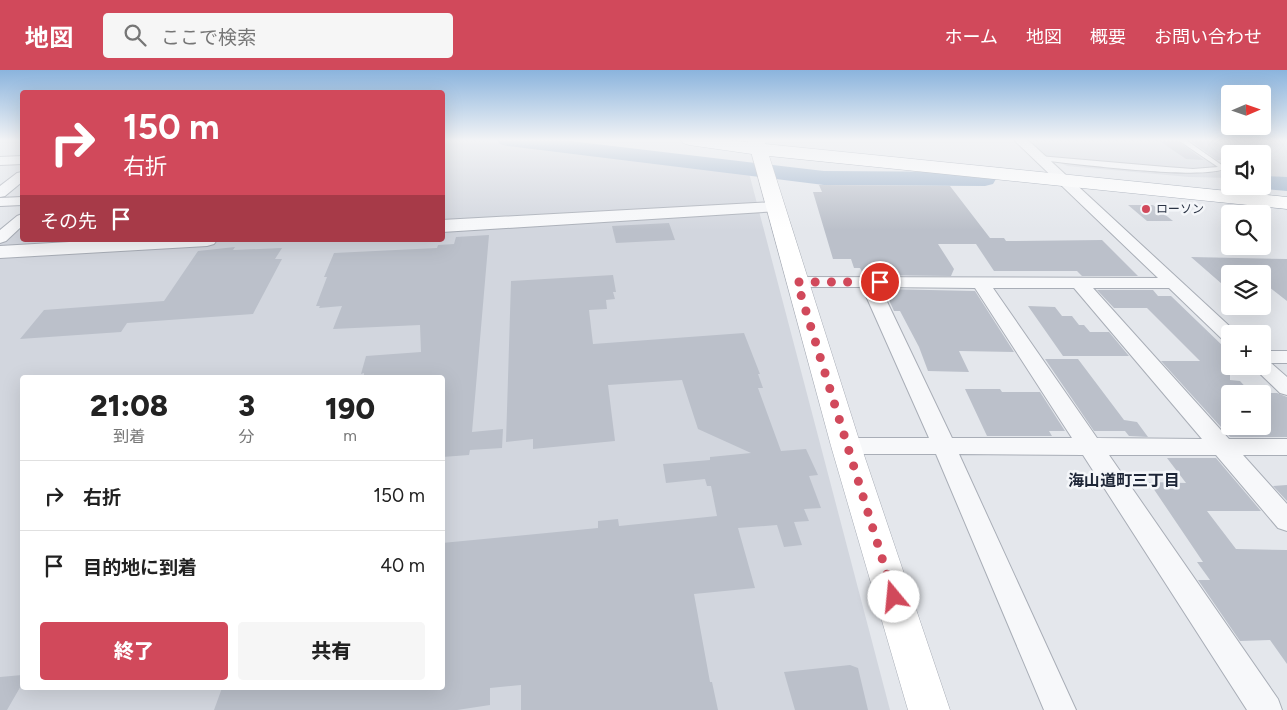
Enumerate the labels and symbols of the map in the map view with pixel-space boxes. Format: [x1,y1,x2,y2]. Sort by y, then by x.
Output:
north arrow [1221,85,1271,135]
place label: ローソン [1156,202,1204,216]
marker: ローソン [1140,203,1152,215]
pin [859,261,901,303]
district label: 海山道町三丁目 [1068,471,1180,490]
position arrow [867,570,919,622]

